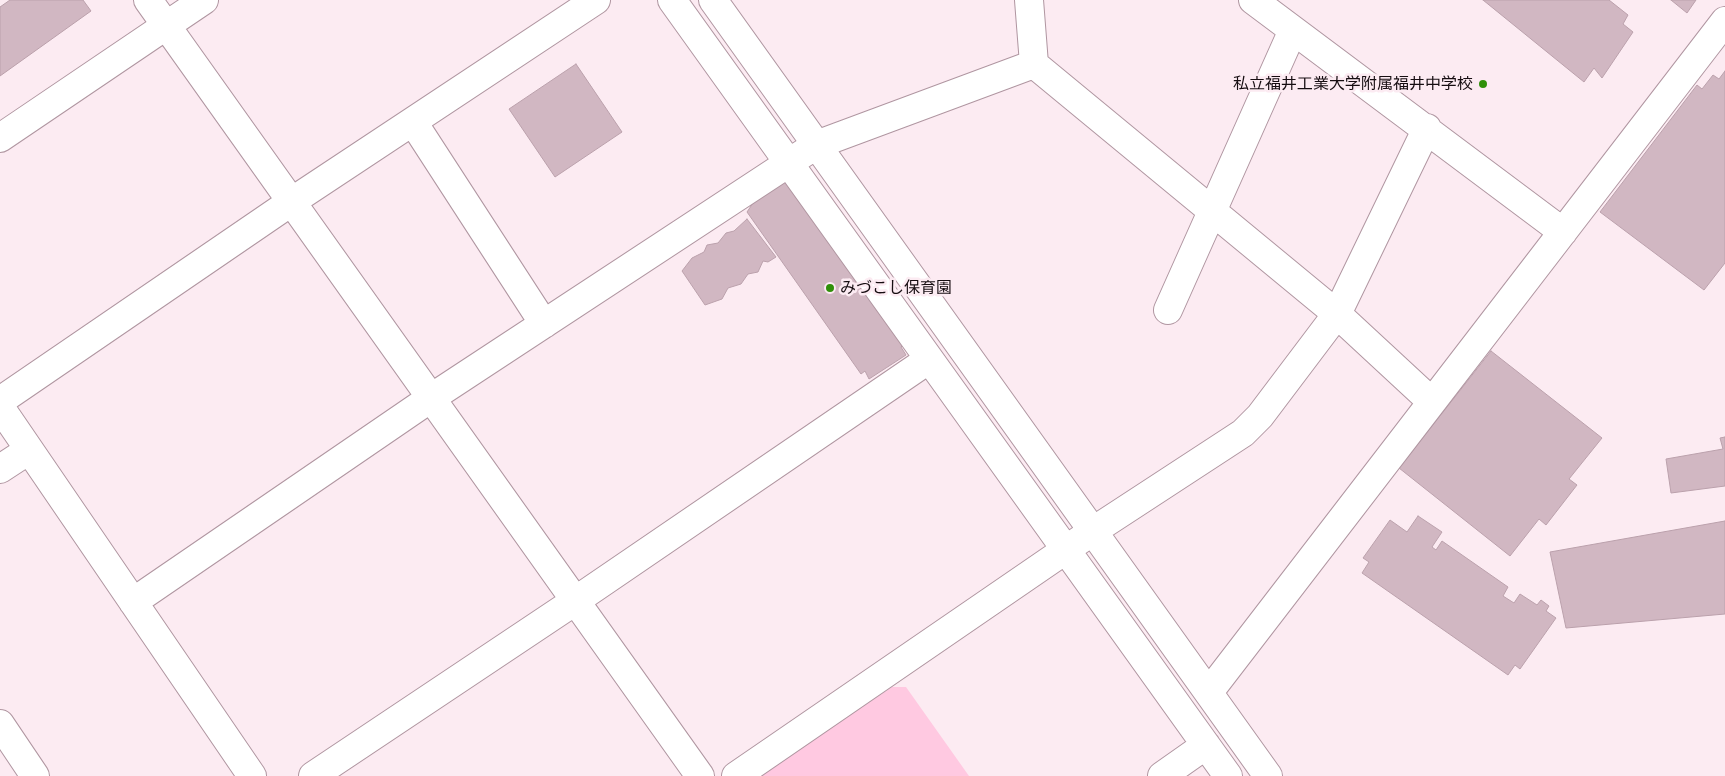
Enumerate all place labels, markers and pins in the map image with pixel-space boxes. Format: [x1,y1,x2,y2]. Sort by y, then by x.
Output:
place label: 私立福井工業大学附属福井中学校 [1233,74,1473,94]
marker: 私立福井工業大学附属福井中学校 [1477,78,1489,90]
place label: みづこし保育園 [840,278,952,298]
marker: みづこし保育園 [824,282,836,294]

